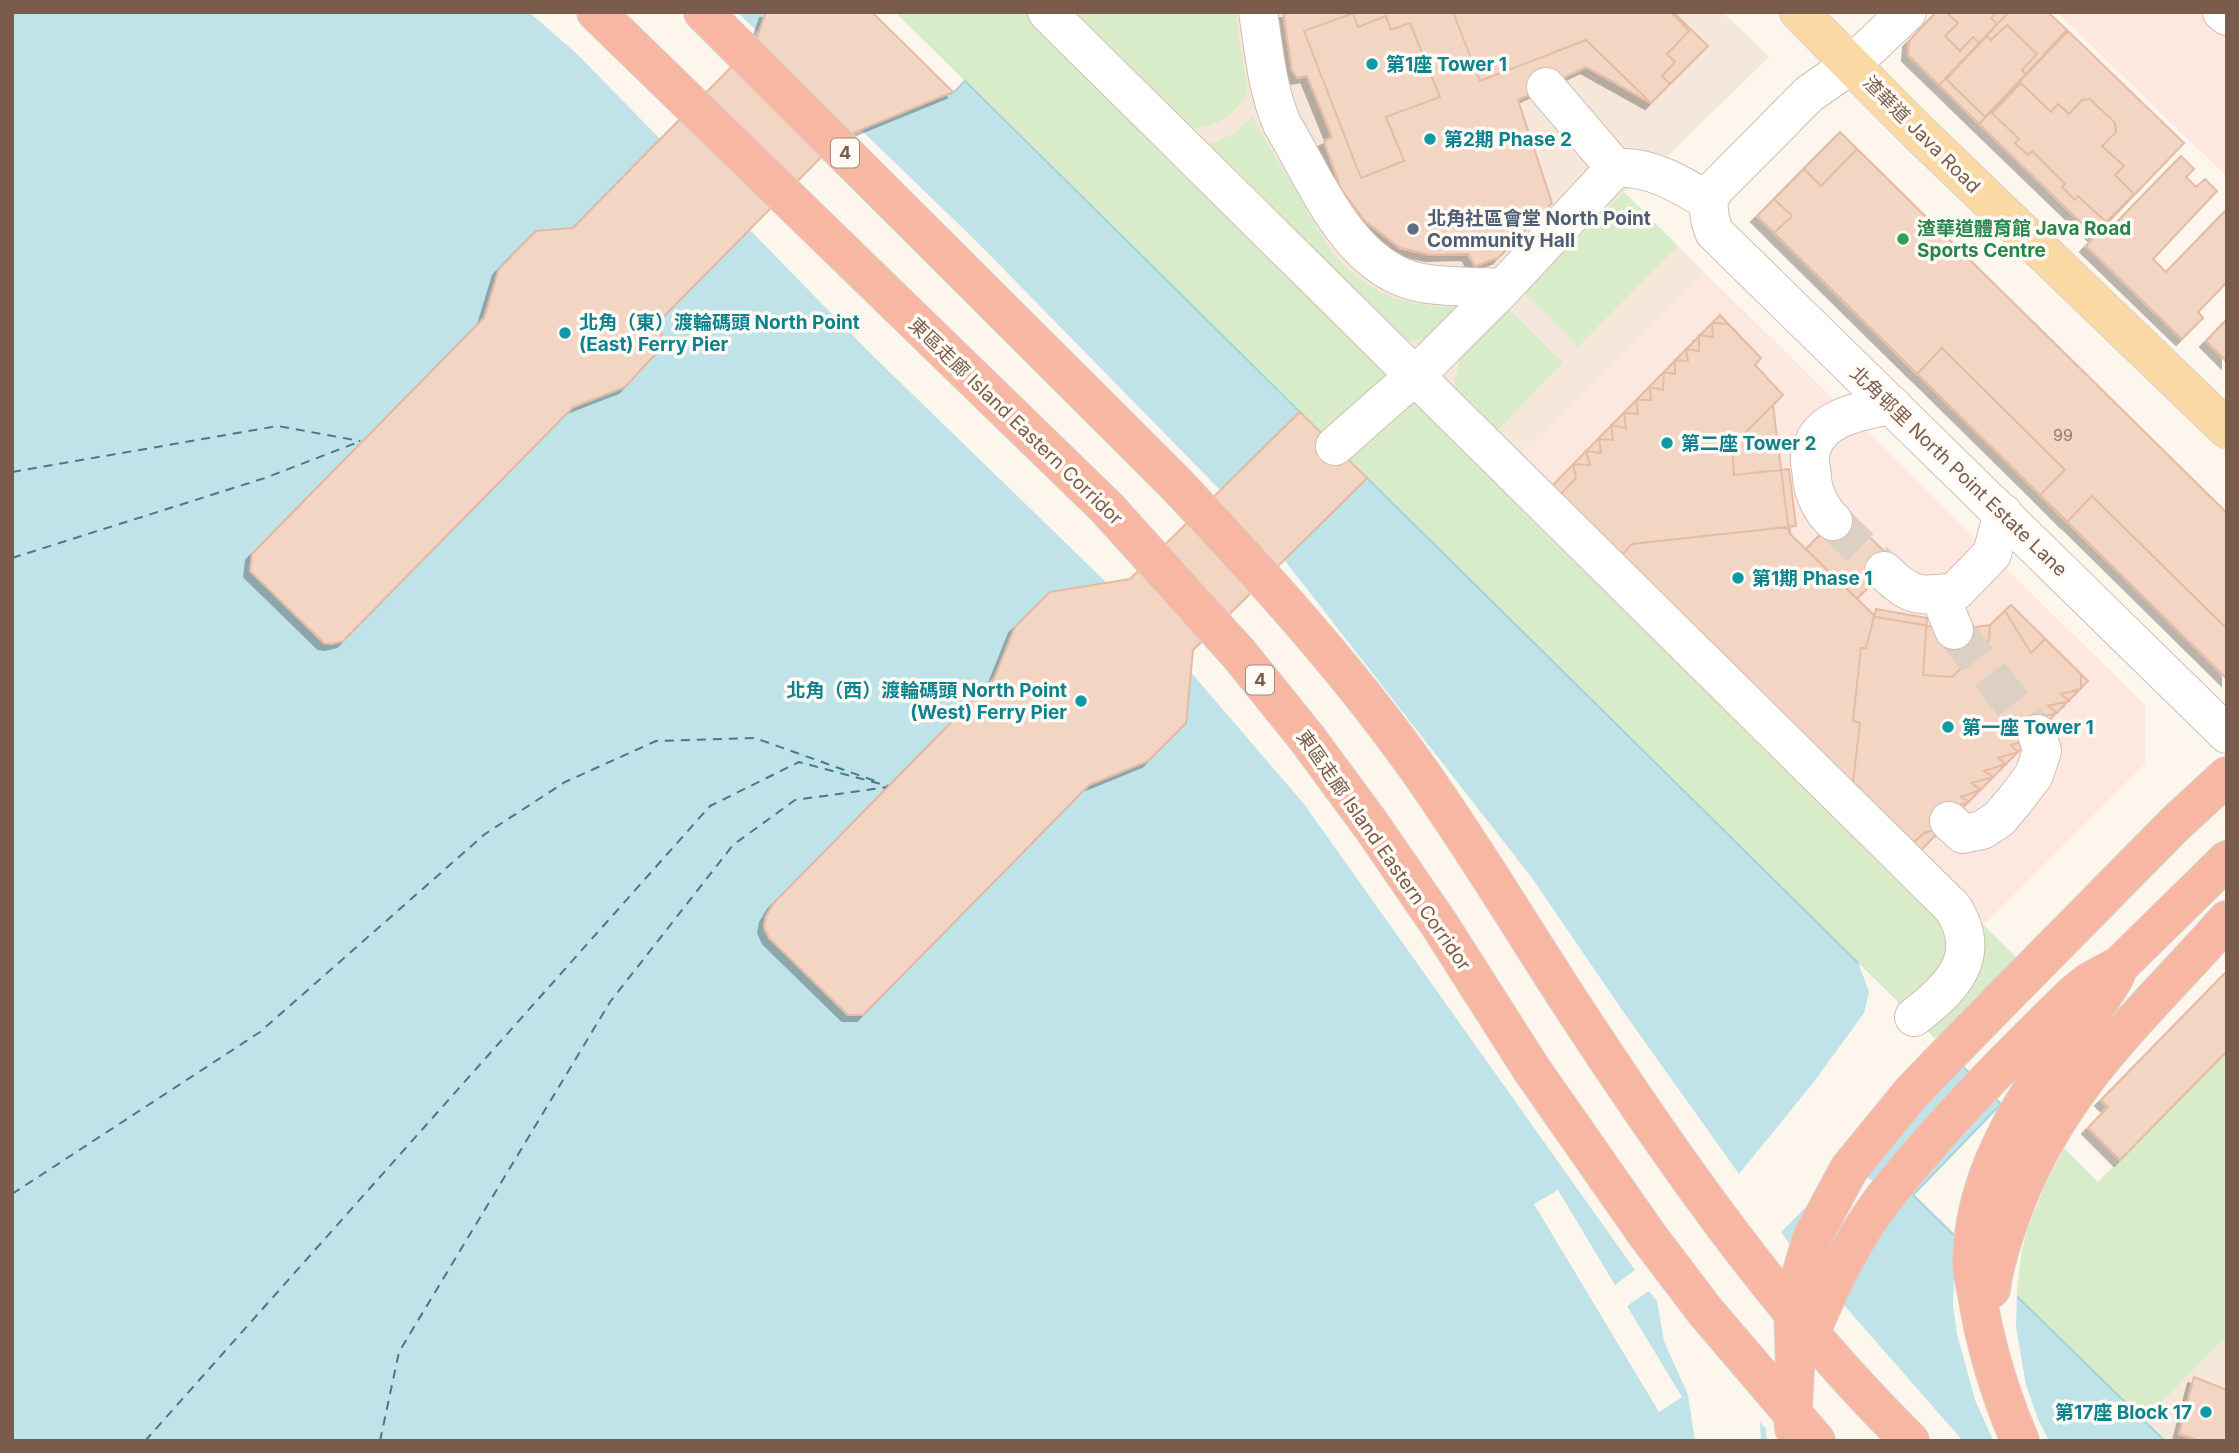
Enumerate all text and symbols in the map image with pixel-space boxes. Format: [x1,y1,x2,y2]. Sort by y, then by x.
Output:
place label: 第1座 Tower 1 [1386,53,1507,76]
marker: 第1座 Tower 1 [1364,56,1380,72]
street label: 渣華道 Java Road [1858,71,1985,198]
place label: 第2期 Phase 2 [1444,128,1572,151]
marker: 第2期 Phase 2 [1422,131,1438,147]
road number: 4 [831,138,859,168]
place label: 北角社區會堂 North Point Community Hall [1427,207,1651,252]
place label: 渣華道體育館 Java Road Sports Centre [1917,217,2131,262]
marker: 北角社區會堂 North Point Community Hall [1405,221,1421,237]
marker: 渣華道體育館 Java Road Sports Centre [1895,231,1911,247]
place label: 北角（東）渡輪碼頭 North Point (East) Ferry Pier [579,311,860,356]
street label: 東區走廊 Island Eastern Corridor [904,313,1127,530]
marker: 北角（東）渡輪碼頭 North Point (East) Ferry Pier [557,325,573,341]
street label: 北角邨里 North Point Estate Lane [1845,361,2072,581]
house number: 99 [2053,425,2073,445]
place label: 第二座 Tower 2 [1681,432,1817,455]
marker: 第二座 Tower 2 [1659,435,1675,451]
place label: 第1期 Phase 1 [1752,567,1873,590]
marker: 第1期 Phase 1 [1730,570,1746,586]
road number: 4 [1246,666,1274,694]
place label: 北角（西）渡輪碼頭 North Point (West) Ferry Pier [786,679,1067,724]
marker: 北角（西）渡輪碼頭 North Point (West) Ferry Pier [1073,693,1089,709]
place label: 第一座 Tower 1 [1962,716,2094,739]
marker: 第一座 Tower 1 [1940,719,1956,735]
street label: 東區走廊 Island Eastern Corridor [1292,726,1476,975]
place label: 第17座 Block 17 [2055,1401,2192,1424]
marker: 第17座 Block 17 [2198,1404,2214,1420]

